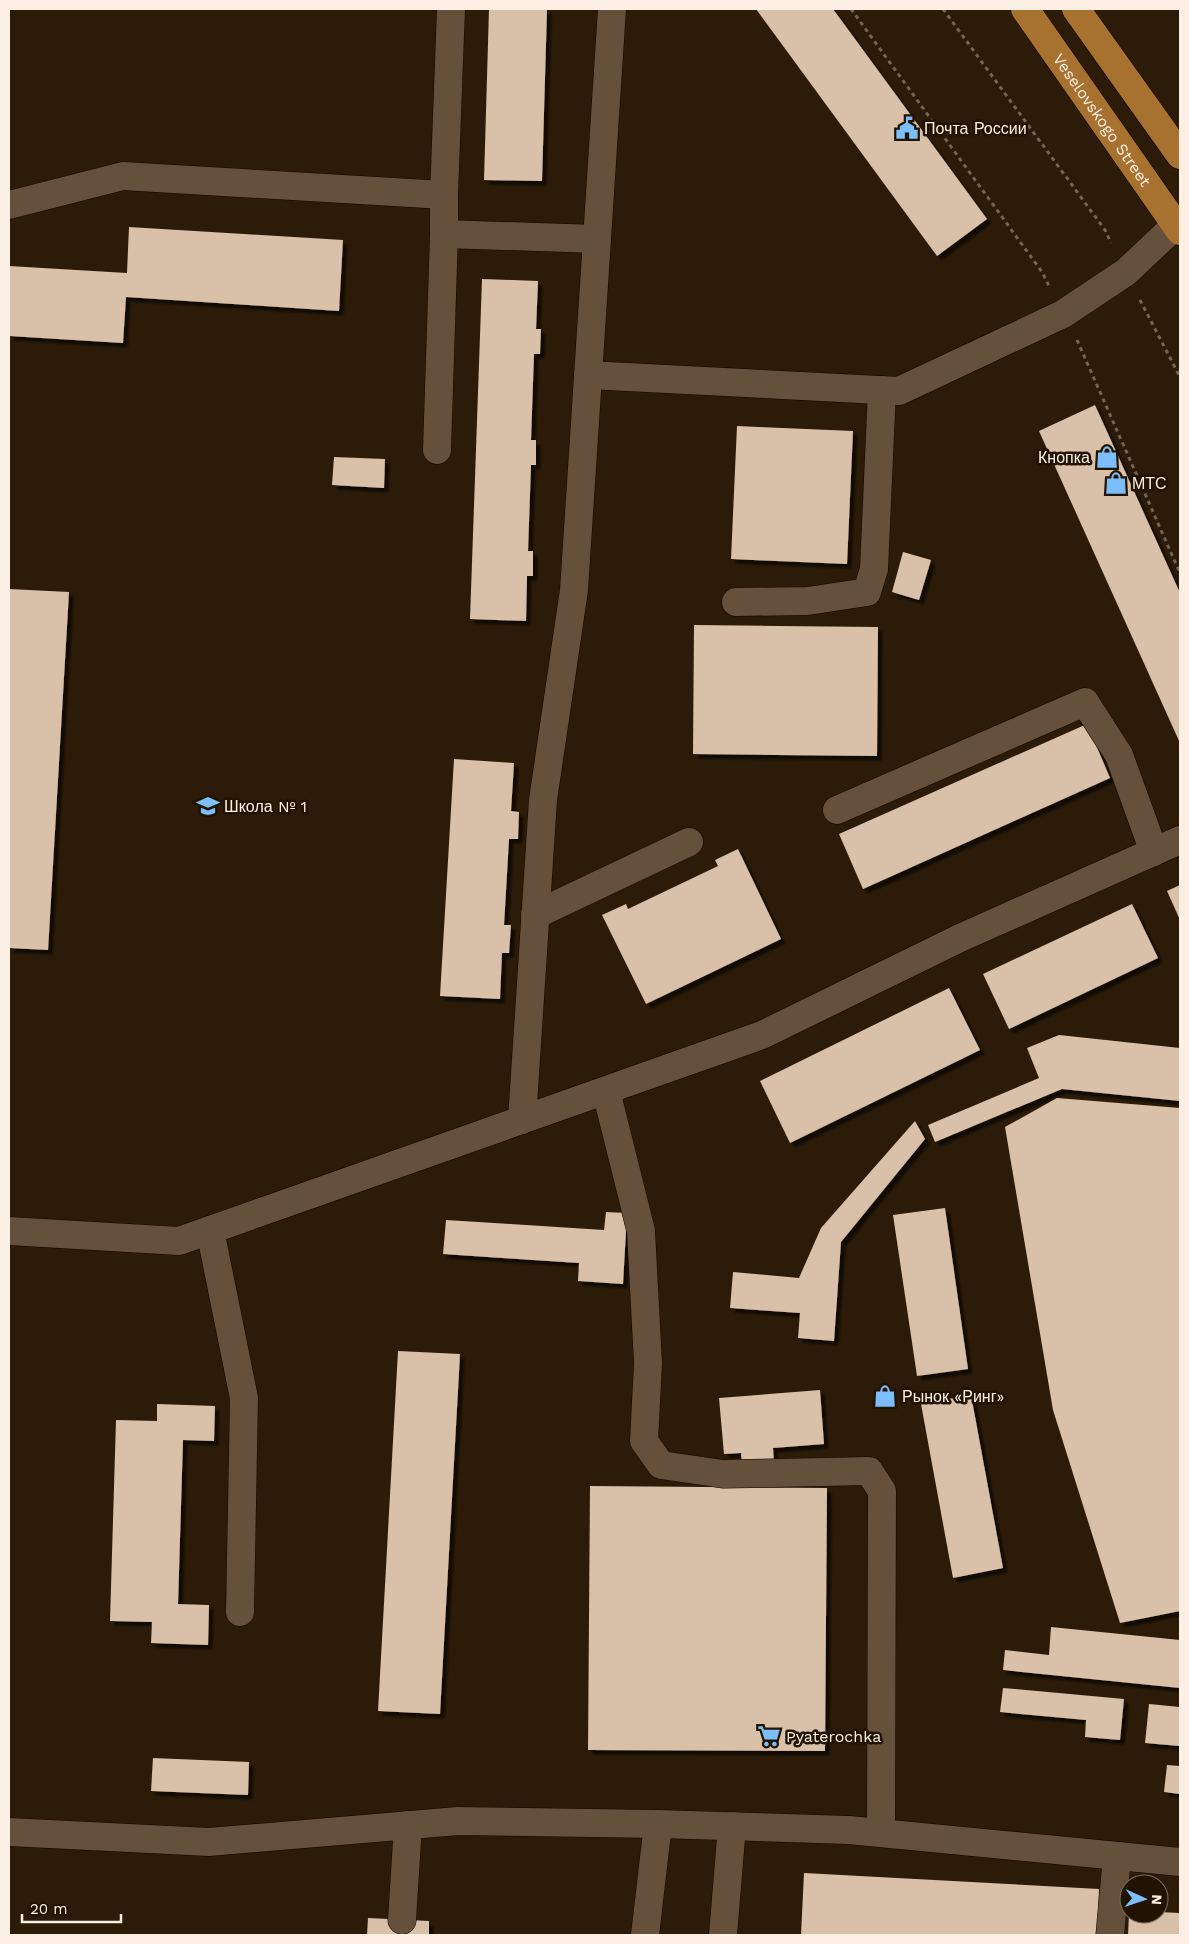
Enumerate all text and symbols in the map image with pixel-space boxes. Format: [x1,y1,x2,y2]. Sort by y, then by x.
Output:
street label: Veselovskogo Street [1049,50,1155,190]
public building icon: Почта России [894,115,920,141]
place label: Почта России [924,119,1027,138]
shop icon: Кнопка [1094,444,1120,470]
place label: Кнопка [1038,448,1090,467]
shop icon: МТС [1103,470,1129,496]
place label: МТС [1132,474,1167,493]
school or university icon: Школа № 1 [195,793,221,819]
place label: Школа № 1 [224,797,307,816]
shop icon: Рынок «Ринг» [872,1383,898,1409]
place label: Рынок «Ринг» [902,1387,1005,1406]
supermarket icon: Pyaterochka [756,1723,782,1749]
place label: Pyaterochka [786,1727,881,1746]
north arrow [1119,1874,1169,1924]
scale bar [22,1892,121,1924]
text: N [1149,1894,1165,1905]
text: 20 m [30,1900,68,1918]

